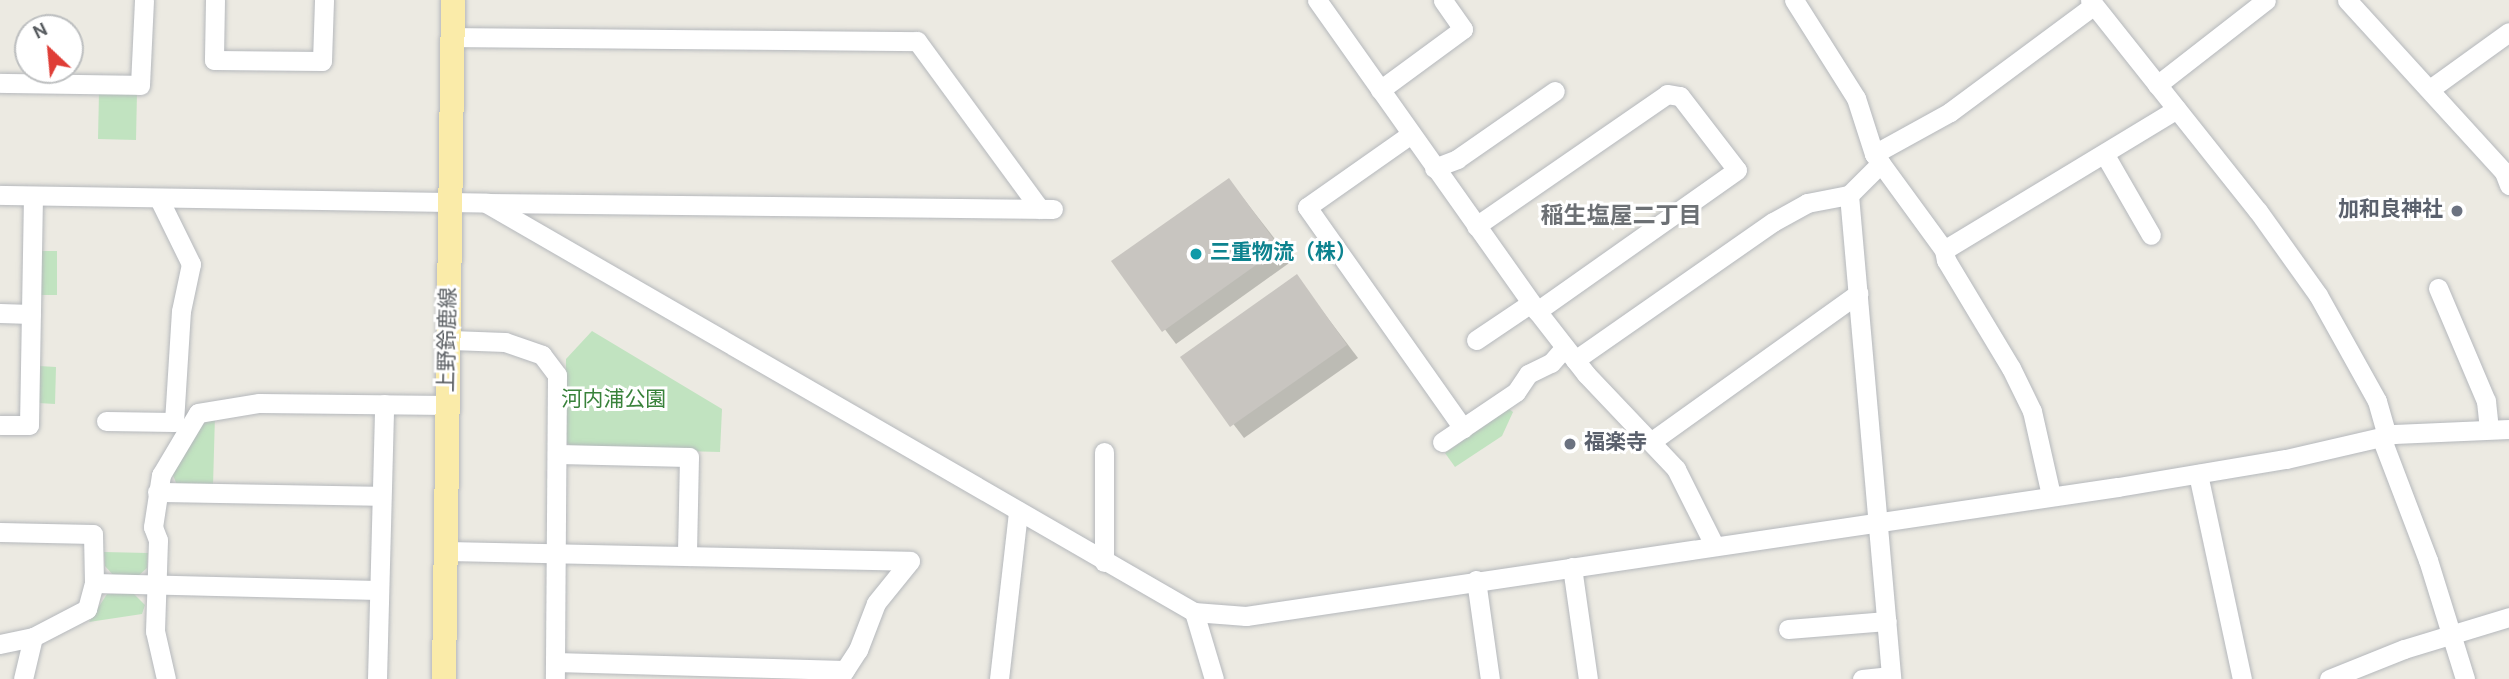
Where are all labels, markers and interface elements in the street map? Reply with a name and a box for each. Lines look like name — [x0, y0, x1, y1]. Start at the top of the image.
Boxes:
north arrow — [14, 14, 84, 84]
text: N — [29, 18, 52, 46]
place label: 加和良神社 — [2338, 198, 2443, 224]
marker: 加和良神社 — [2449, 203, 2465, 219]
district label: 稲生塩屋二丁目 — [1541, 204, 1701, 232]
place label: 三重物流（株） — [1210, 241, 1357, 267]
marker: 三重物流（株） — [1188, 246, 1204, 262]
street label: 上野鈴鹿線 — [435, 287, 463, 393]
park label: 河内浦公園 — [562, 388, 666, 414]
place label: 福楽寺 — [1584, 431, 1647, 457]
marker: 福楽寺 — [1562, 436, 1578, 452]

